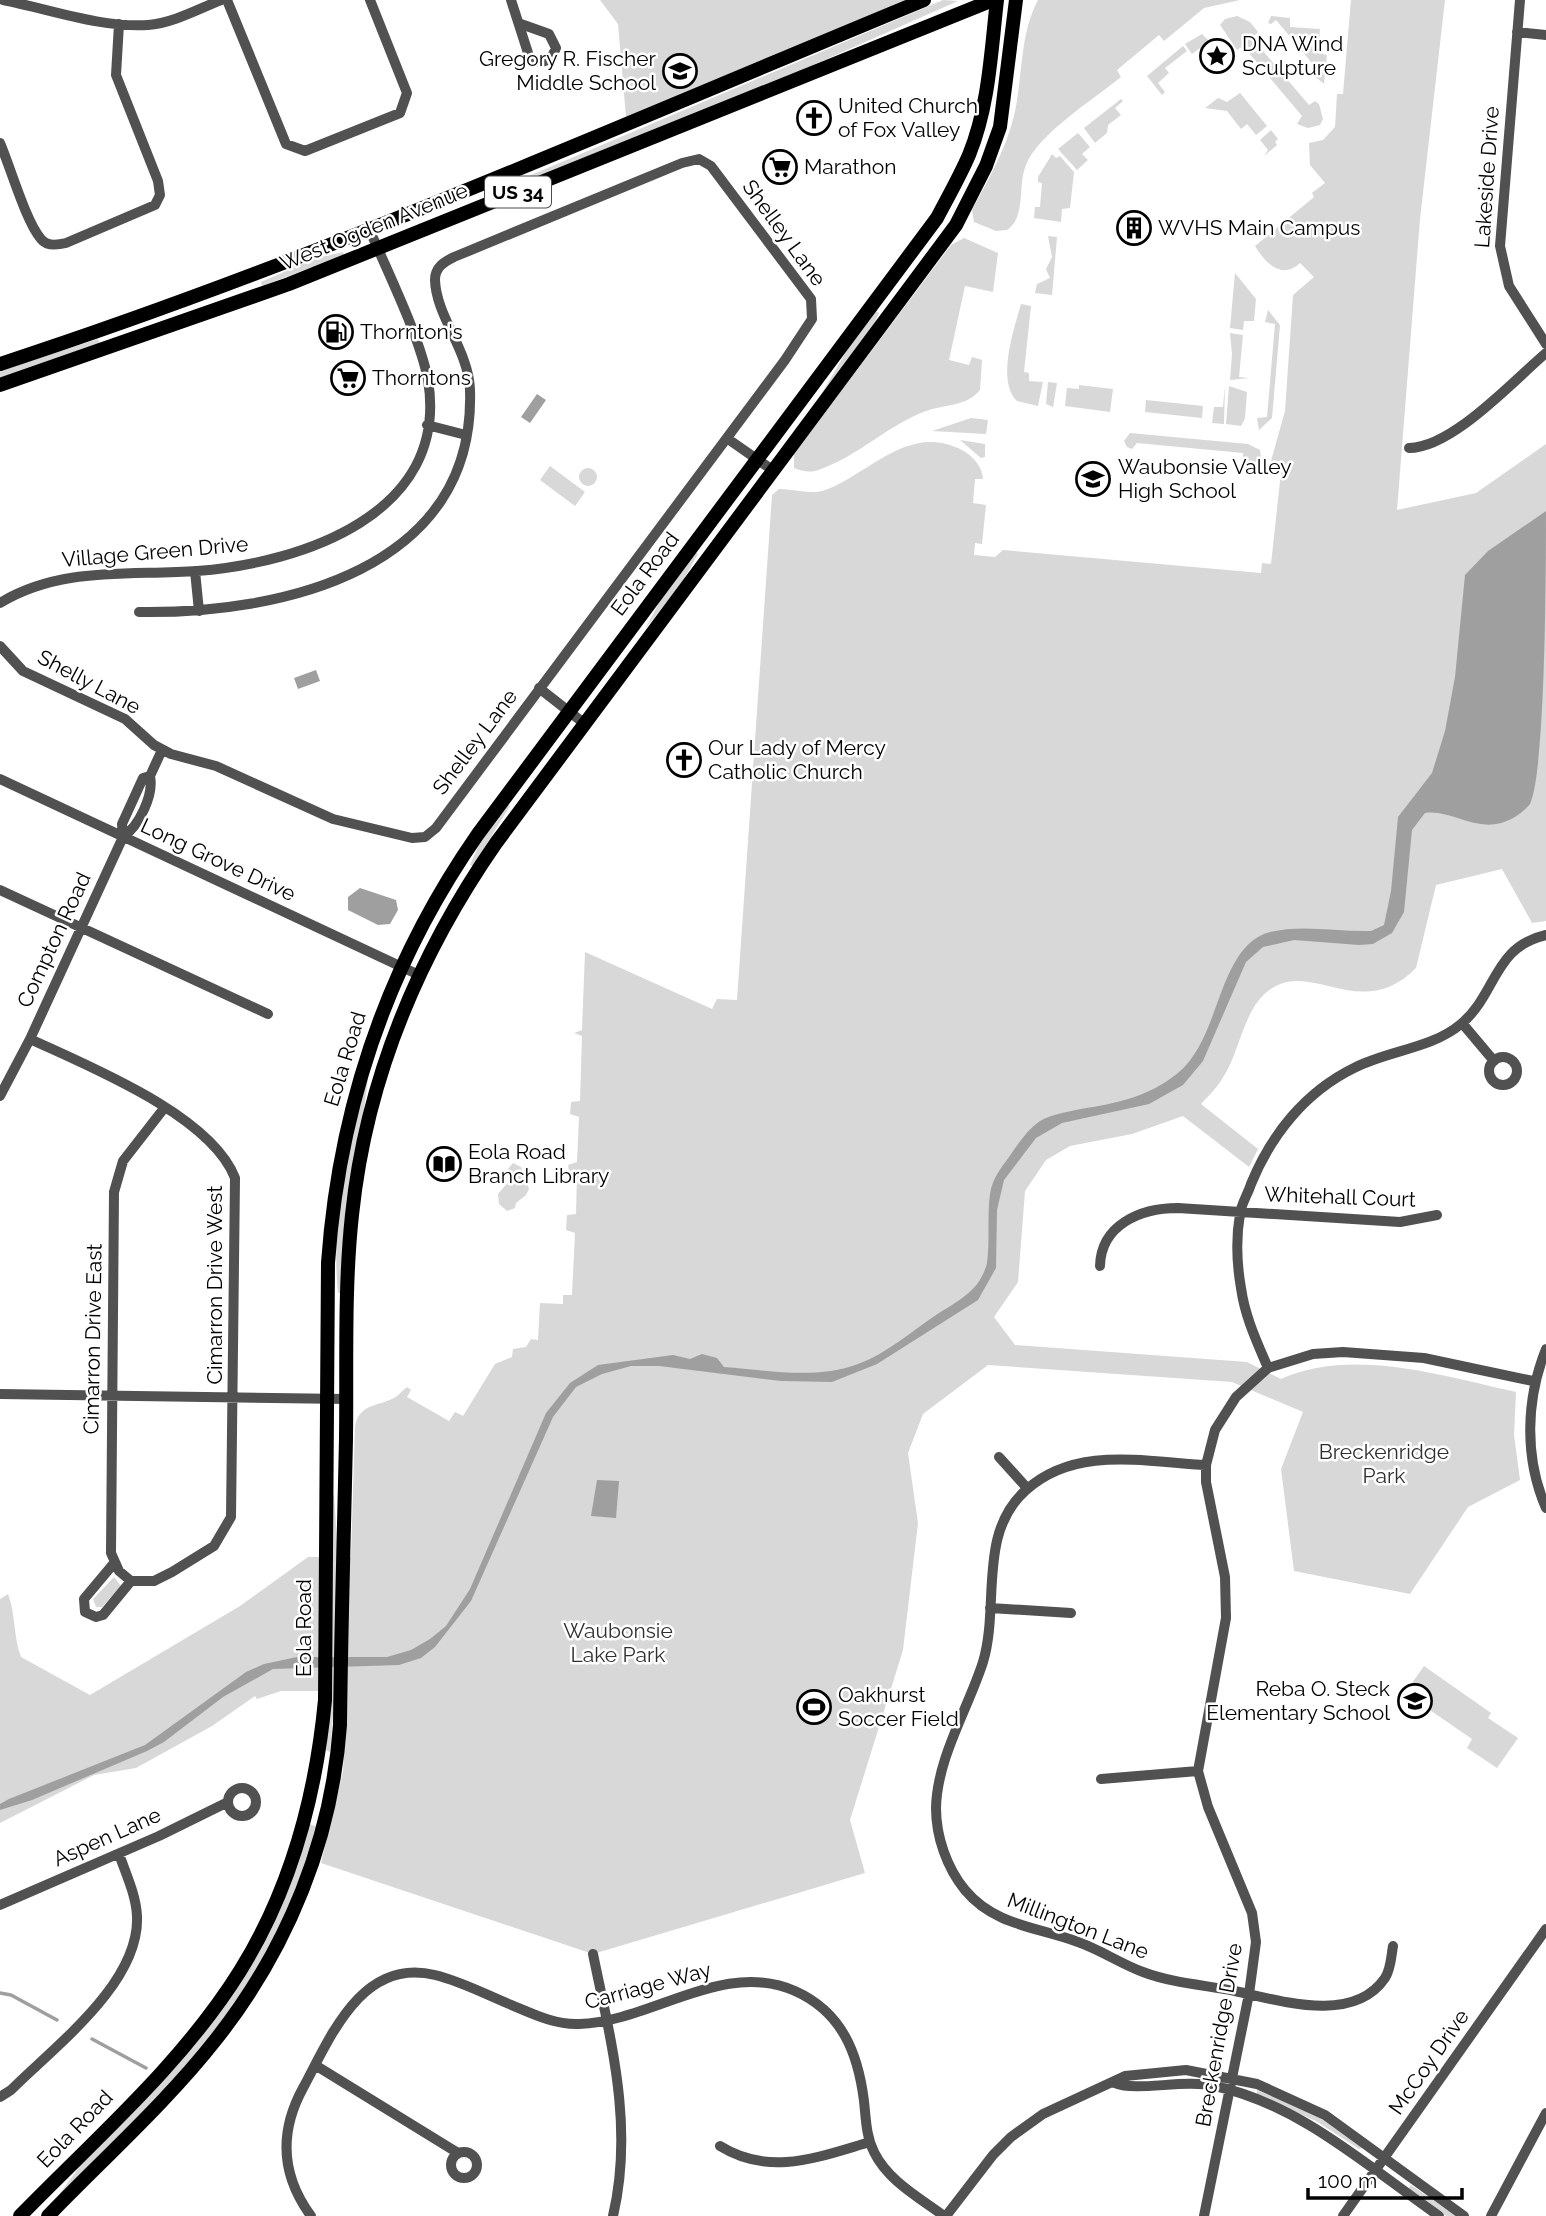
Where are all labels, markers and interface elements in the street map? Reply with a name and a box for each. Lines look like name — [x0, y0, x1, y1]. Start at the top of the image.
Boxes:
place label: DNA Wind Sculpture — [1242, 31, 1343, 80]
place icon: DNA Wind Sculpture — [1198, 37, 1236, 75]
place label: Gregory R. Fischer Middle School — [479, 46, 657, 95]
school or university icon: Gregory R. Fischer Middle School — [661, 52, 699, 90]
place label: United Church of Fox Valley — [838, 93, 978, 142]
church icon: United Church of Fox Valley — [795, 99, 833, 137]
street label: Lakeside Drive — [1469, 105, 1504, 249]
supermarket icon: Marathon — [761, 148, 799, 186]
place label: Marathon — [804, 154, 896, 179]
street label: Shelley Lane — [738, 175, 831, 291]
road number: US 34 — [485, 176, 551, 208]
street label: West Ogden Avenue — [276, 177, 471, 276]
building icon: WVHS Main Campus — [1115, 209, 1153, 247]
place label: WVHS Main Campus — [1158, 215, 1360, 240]
fuel station icon: Thornton's — [317, 313, 355, 351]
place label: Thornton's — [360, 319, 463, 344]
supermarket icon: Thorntons — [329, 359, 367, 397]
place label: Thorntons — [372, 365, 471, 390]
place label: Waubonsie Valley High School — [1118, 454, 1292, 503]
school or university icon: Waubonsie Valley High School — [1074, 460, 1112, 498]
street label: Eola Road — [605, 527, 684, 620]
street label: Village Green Drive — [61, 531, 249, 572]
street label: Shelly Lane — [34, 644, 145, 719]
street label: Shelley Lane — [427, 684, 522, 799]
place label: Our Lady of Mercy Catholic Church — [708, 735, 886, 784]
church icon: Our Lady of Mercy Catholic Church — [665, 741, 703, 779]
street label: Long Grove Drive — [137, 813, 300, 906]
street label: Compton Road — [11, 868, 96, 1011]
street label: Eola Road — [318, 1008, 371, 1109]
place label: Eola Road Branch Library — [468, 1139, 609, 1188]
library icon: Eola Road Branch Library — [425, 1145, 463, 1183]
street label: Whitehall Court — [1264, 1181, 1416, 1212]
street label: Cimarron Drive West — [202, 1185, 227, 1385]
street label: Cimarron Drive East — [78, 1243, 107, 1435]
park label: Breckenridge Park — [1319, 1439, 1449, 1488]
street label: Eola Road — [291, 1579, 316, 1677]
park label: Waubonsie Lake Park — [563, 1618, 673, 1667]
place label: Reba O. Steck Elementary School — [1206, 1676, 1390, 1725]
place label: Oakhurst Soccer Field — [838, 1682, 959, 1731]
school or university icon: Reba O. Steck Elementary School — [1396, 1682, 1434, 1720]
sports icon: Oakhurst Soccer Field — [795, 1688, 833, 1726]
street label: Aspen Lane — [49, 1802, 165, 1871]
street label: Millington Lane — [1004, 1887, 1152, 1964]
street label: Breckenridge Drive — [1190, 1941, 1247, 2129]
street label: Carriage Way — [582, 1957, 714, 2014]
street label: McCoy Drive — [1383, 2004, 1474, 2119]
street label: Eola Road — [32, 2085, 118, 2173]
scale bar — [1308, 2156, 1462, 2200]
text: 100 m — [1318, 2168, 1377, 2193]

